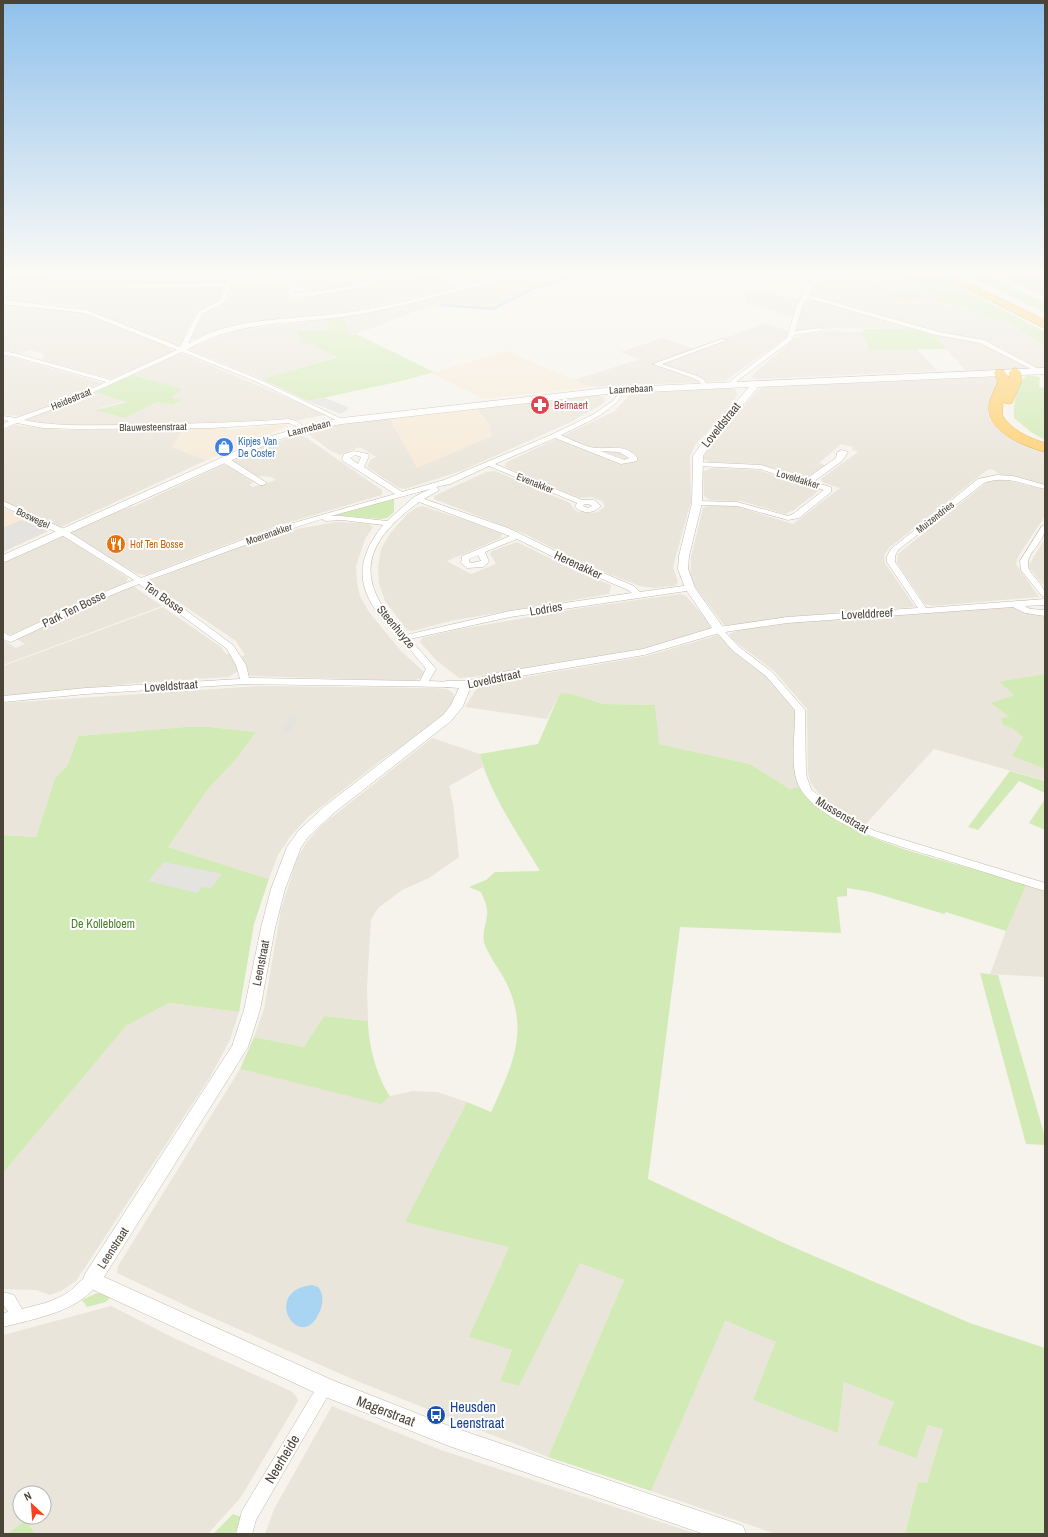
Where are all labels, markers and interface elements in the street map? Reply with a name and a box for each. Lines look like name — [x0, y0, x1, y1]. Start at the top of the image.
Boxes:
street label: Laarnebaan — [609, 381, 653, 397]
street label: Heidestraat — [49, 385, 94, 413]
pharmacy icon: Beirnaert — [529, 394, 551, 416]
place label: Beirnaert — [554, 399, 588, 412]
street label: Loveldstraat — [698, 399, 744, 451]
street label: Laarnebaan — [286, 416, 332, 440]
street label: Blauwesteenstraat — [119, 420, 188, 434]
place label: Kipjes Van De Coster — [238, 435, 277, 460]
shop icon: Kipjes Van De Coster — [213, 436, 235, 458]
street label: Loveldakker — [775, 466, 821, 492]
street label: Evenakker — [515, 470, 556, 496]
street label: Muizendries — [913, 498, 957, 536]
street label: Boswegel — [14, 505, 52, 531]
street label: Moerenakker — [244, 520, 294, 548]
restaurant icon: Hof Ten Bosse — [105, 533, 127, 555]
place label: Hof Ten Bosse — [130, 538, 184, 551]
street label: Herenakker — [552, 547, 605, 583]
street label: Ten Bosse — [141, 578, 187, 618]
street label: Park Ten Bosse — [40, 587, 108, 631]
street label: Lodries — [528, 598, 564, 620]
street label: Steenhuyze — [373, 602, 419, 652]
street label: Lovelddreef — [841, 605, 893, 623]
street label: Loveldstraat — [466, 666, 522, 692]
street label: Loveldstraat — [144, 676, 199, 696]
street label: Mussenstraat — [813, 793, 872, 837]
park label: De Kollebloem — [71, 916, 135, 932]
street label: Leenstraat — [249, 938, 273, 987]
street label: Leenstraat — [94, 1224, 133, 1272]
street label: Magerstraat — [354, 1392, 418, 1430]
place label: Heusden Leenstraat — [450, 1398, 504, 1432]
bus stop icon: Heusden Leenstraat — [425, 1404, 447, 1426]
street label: Neerheide — [260, 1431, 304, 1487]
north arrow — [12, 1485, 52, 1525]
text: N — [22, 1488, 34, 1504]

